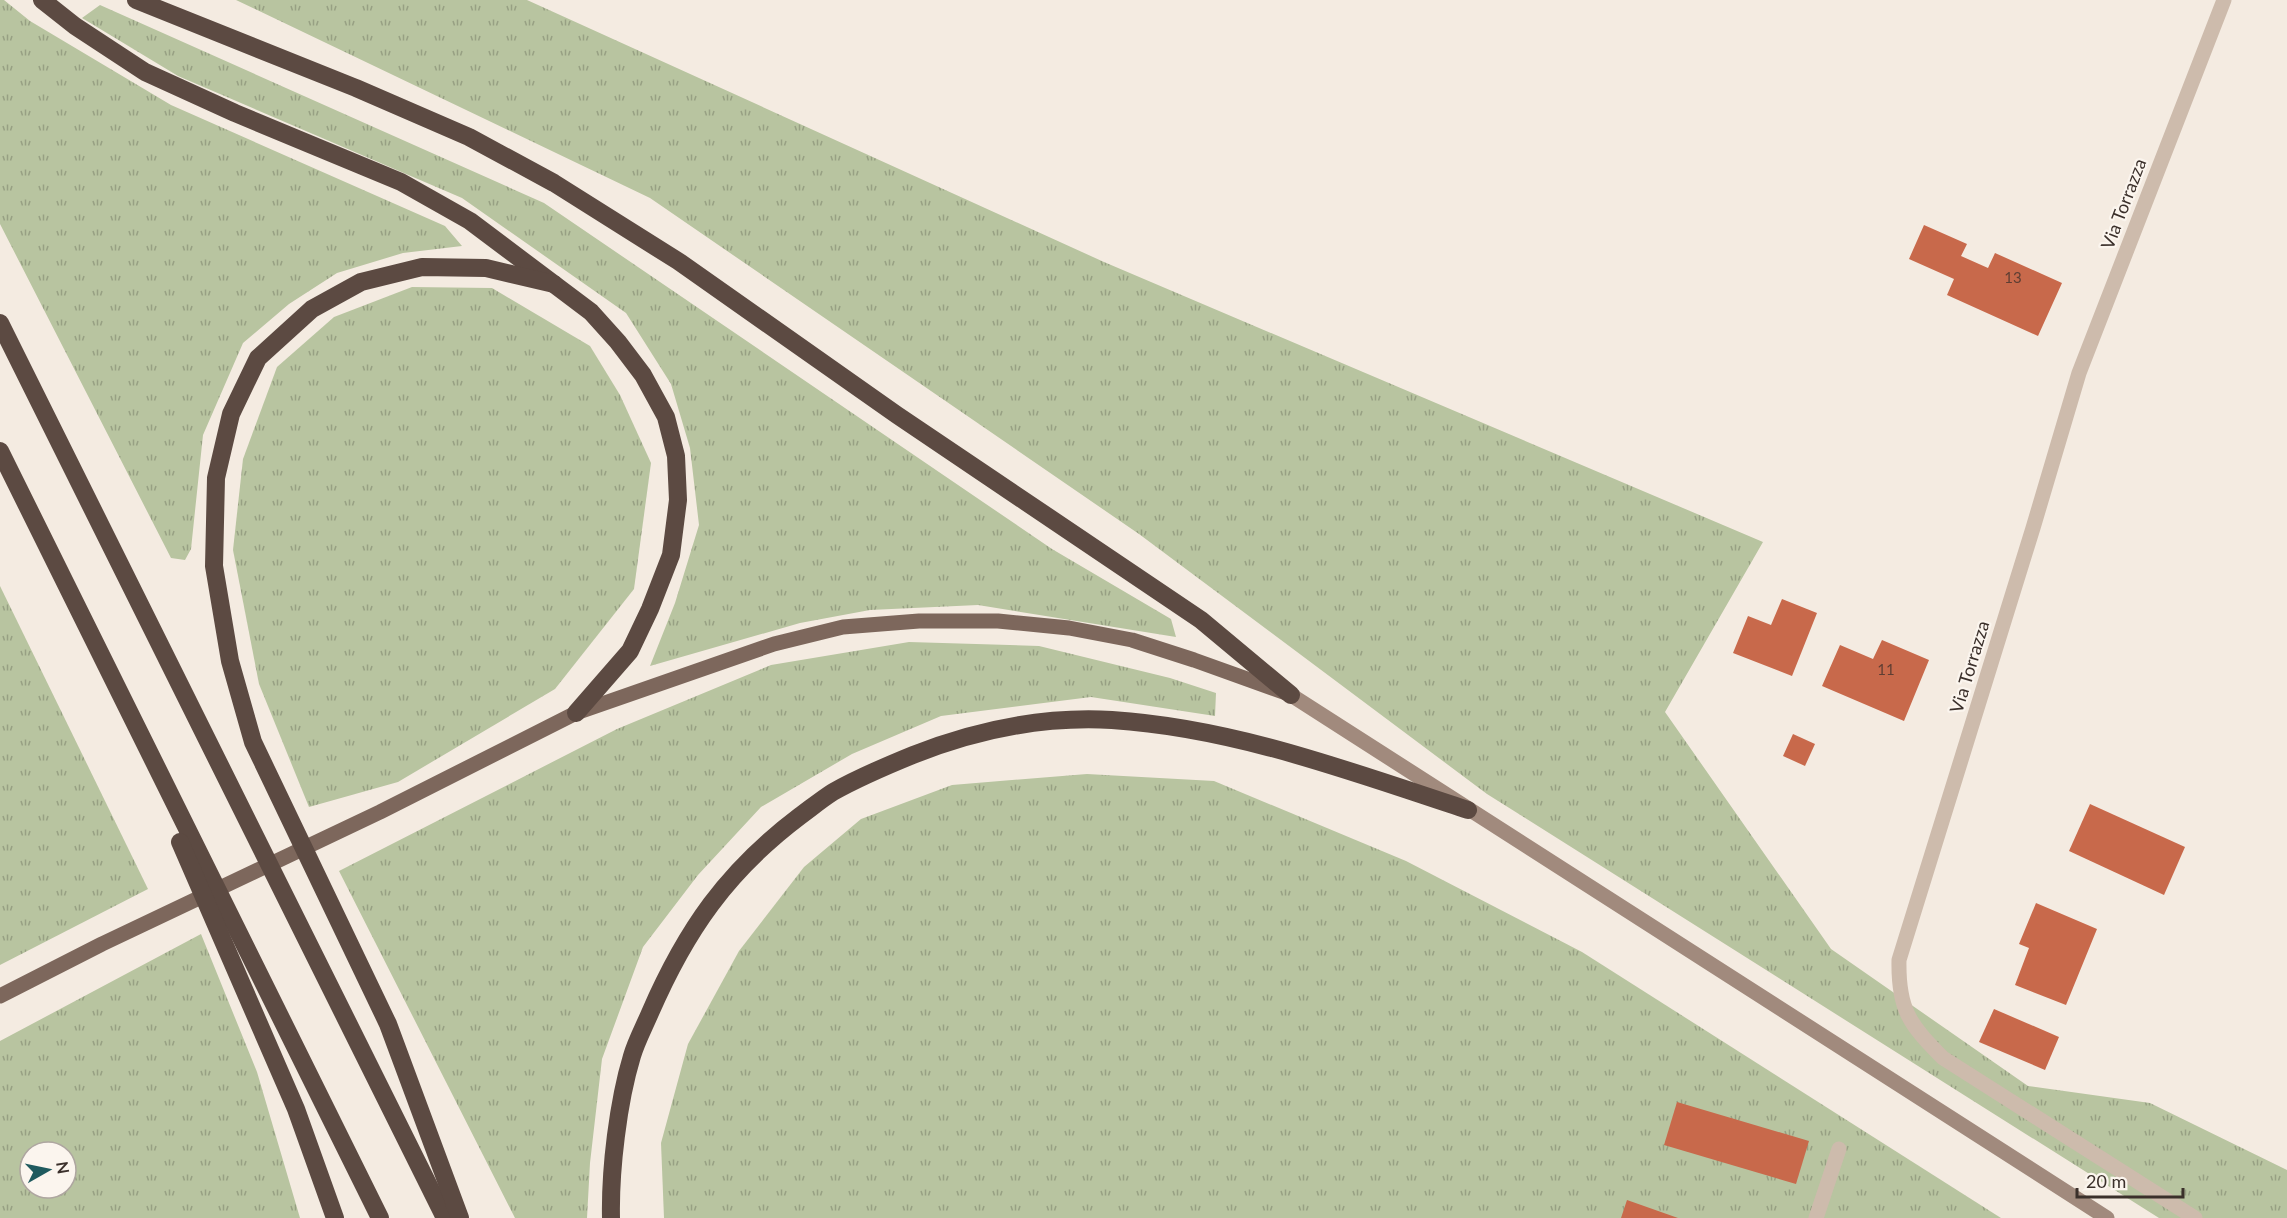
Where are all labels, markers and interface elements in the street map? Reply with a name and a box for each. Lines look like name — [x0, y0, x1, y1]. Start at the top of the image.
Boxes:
street label: Via Torrazza — [2096, 155, 2150, 252]
house number: 13 — [2004, 268, 2022, 286]
street label: Via Torrazza — [1945, 618, 1993, 715]
house number: 11 — [1877, 660, 1895, 678]
north arrow — [18, 1140, 78, 1200]
text: N — [53, 1160, 74, 1175]
scale bar — [2077, 1161, 2184, 1199]
text: 20 m — [2086, 1170, 2126, 1192]

